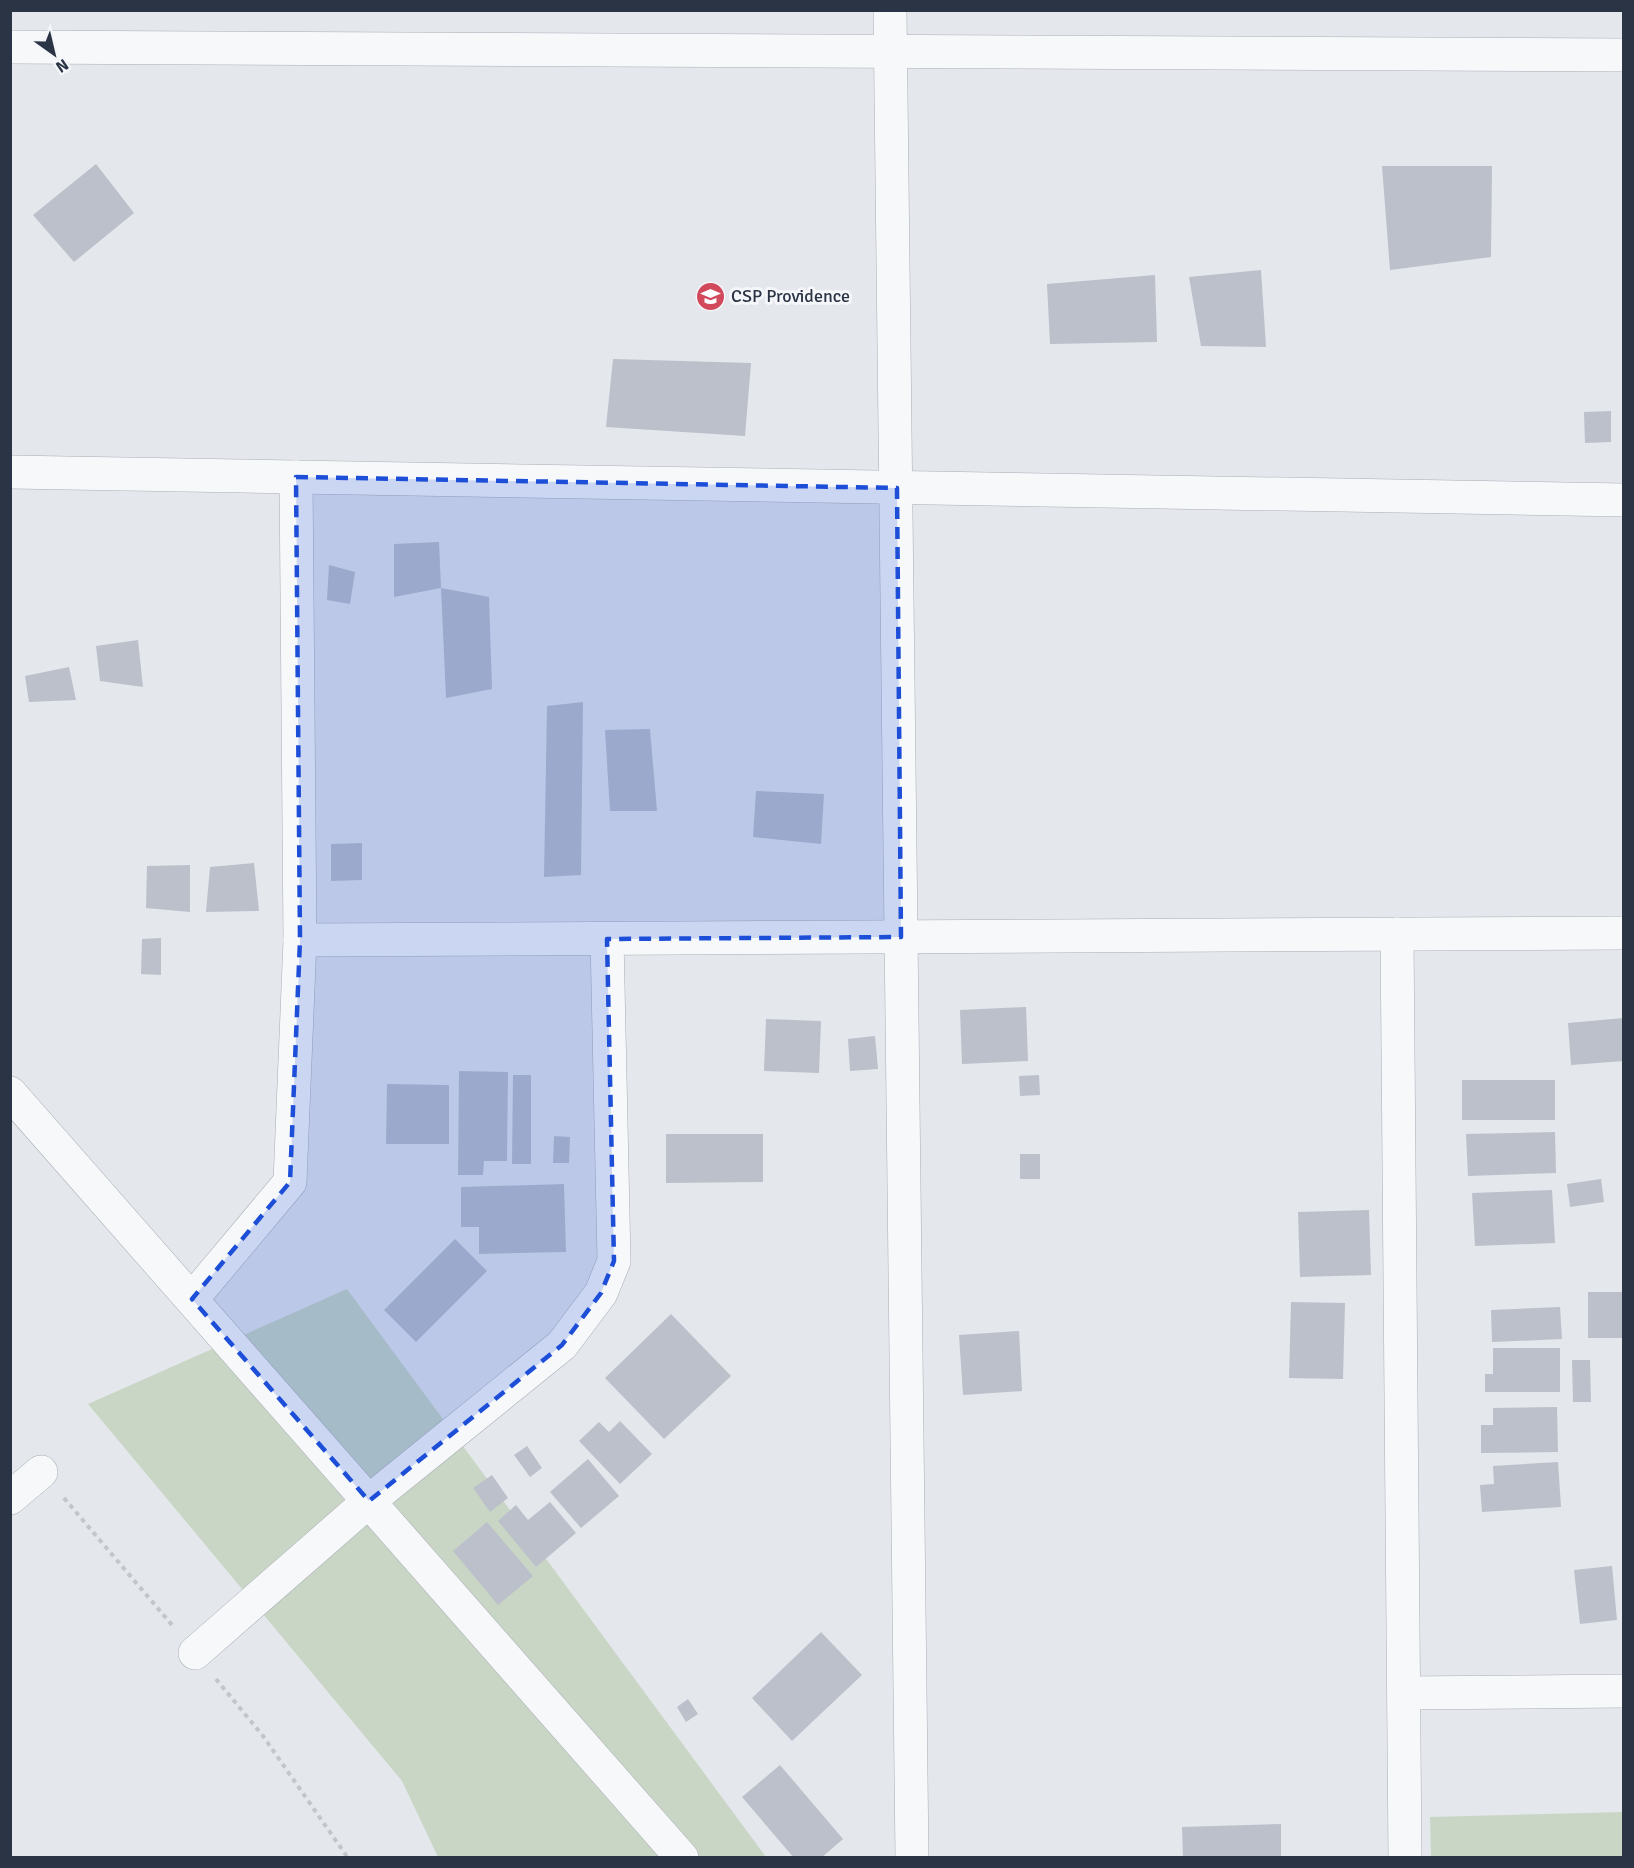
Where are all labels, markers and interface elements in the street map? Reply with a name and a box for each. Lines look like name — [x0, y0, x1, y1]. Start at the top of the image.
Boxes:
north arrow — [24, 24, 84, 84]
text: N — [52, 54, 72, 77]
school or university icon: CSP Providence — [694, 280, 726, 312]
place label: CSP Providence — [731, 285, 850, 307]

